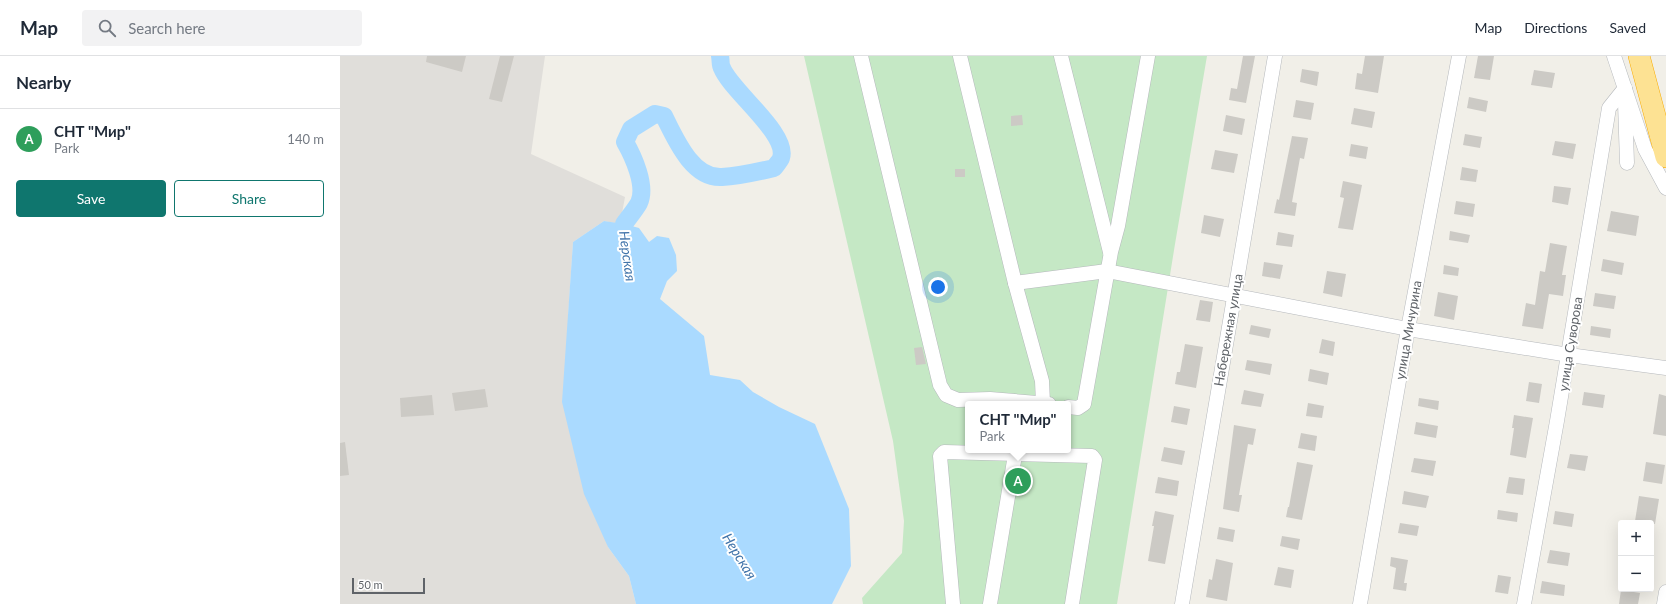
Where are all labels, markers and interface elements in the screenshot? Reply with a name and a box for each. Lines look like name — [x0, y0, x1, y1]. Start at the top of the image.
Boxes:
search box — [82, 10, 362, 46]
text: Map — [20, 16, 58, 39]
icon: search — [96, 17, 118, 39]
text: Search here — [128, 19, 206, 37]
text: Map — [1475, 19, 1502, 36]
text: Directions — [1524, 19, 1587, 36]
text: Saved — [1609, 19, 1646, 36]
text: Nearby — [16, 72, 71, 93]
text: СНТ "Мир" — [54, 122, 131, 140]
text: A — [24, 131, 34, 147]
text: 140 m — [287, 131, 324, 147]
text: Park — [54, 140, 79, 156]
button: Save — [16, 180, 166, 217]
button: Share — [174, 180, 324, 217]
water label: Нерская — [616, 230, 640, 282]
street label: Набережная улица — [1210, 272, 1246, 388]
your location — [928, 277, 948, 297]
street label: улица Мичурина — [1391, 279, 1425, 381]
street label: улица Суворова — [1555, 296, 1585, 392]
popup — [965, 401, 1071, 453]
text: СНТ "Мир" — [979, 410, 1057, 428]
text: Park — [979, 428, 1005, 444]
pin: A — [1005, 466, 1031, 496]
map controls — [1618, 520, 1654, 592]
button: + — [1618, 520, 1654, 556]
water label: Нерская — [719, 530, 761, 582]
button: − — [1618, 556, 1654, 592]
scale bar — [352, 576, 425, 595]
text: 50 m — [358, 578, 383, 591]

